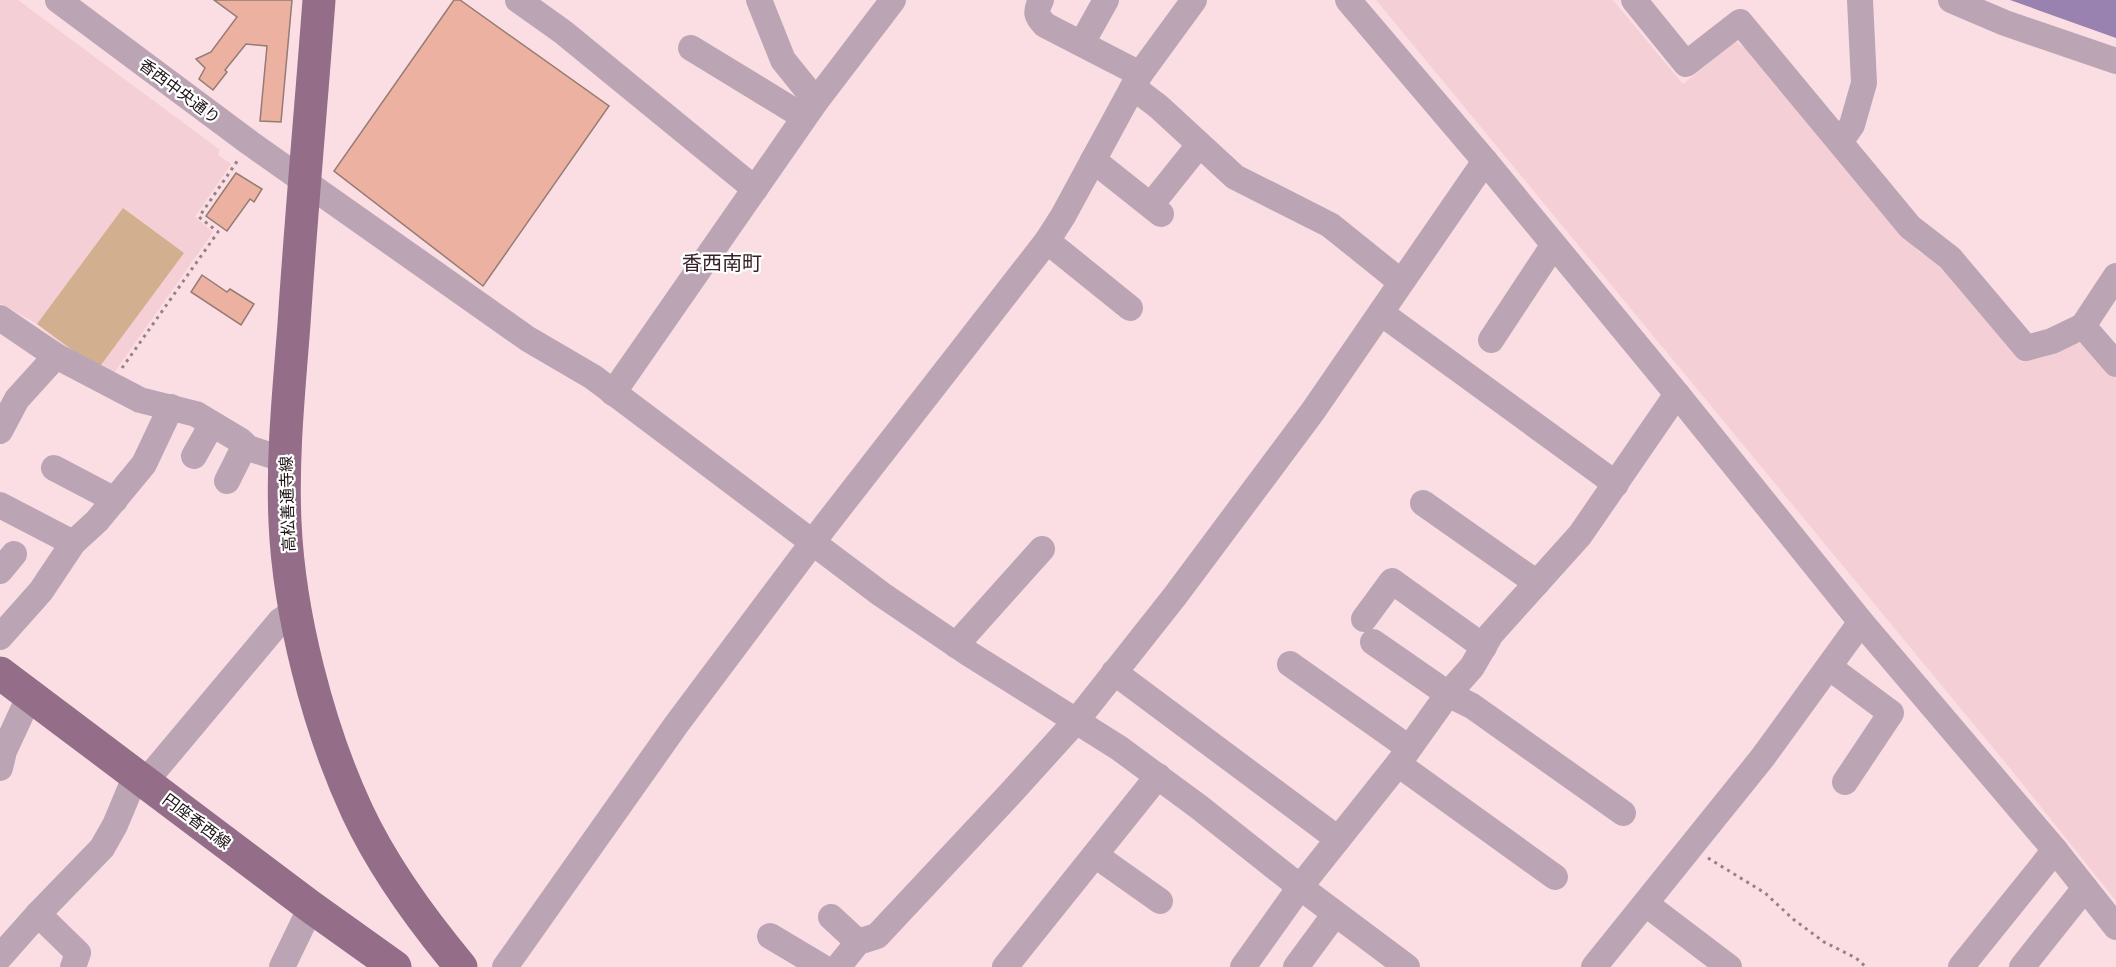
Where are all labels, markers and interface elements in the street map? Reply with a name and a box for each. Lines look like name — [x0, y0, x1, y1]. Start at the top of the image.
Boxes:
street label: 香西中央通り — [134, 53, 226, 129]
district label: 香西南町 — [682, 247, 762, 278]
street label: 高松善通寺線 — [273, 456, 301, 552]
street label: 円座香西線 — [158, 787, 236, 855]

